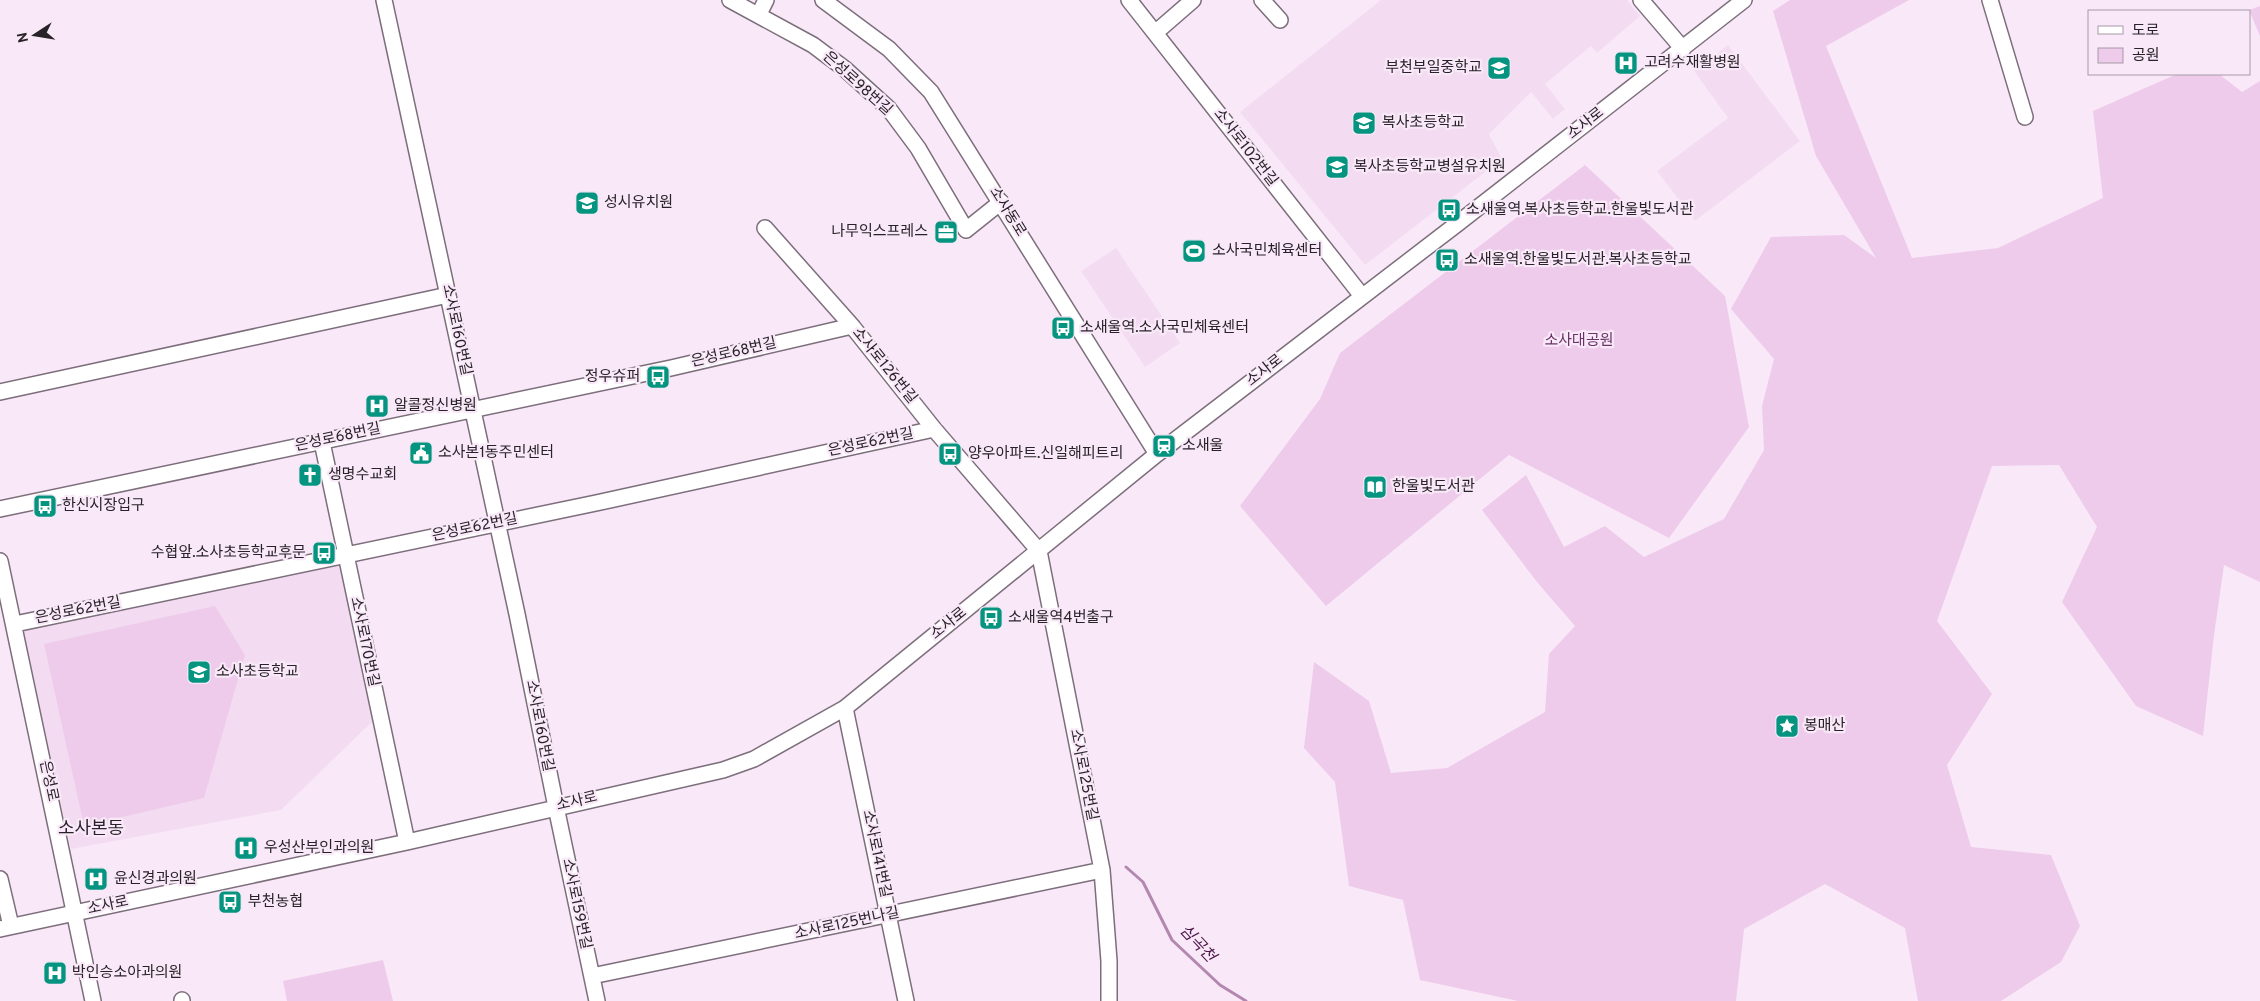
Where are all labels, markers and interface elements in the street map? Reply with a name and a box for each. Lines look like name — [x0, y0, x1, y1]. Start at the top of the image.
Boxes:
north arrow — [10, 10, 60, 60]
legend — [2088, 10, 2250, 75]
text: 도로 — [2132, 22, 2160, 41]
text: N — [14, 31, 33, 44]
text: 공원 — [2132, 47, 2160, 66]
street label: 은성로98번길 — [818, 48, 896, 120]
hospital icon: 고려수재활병원 — [1613, 50, 1639, 76]
place label: 고려수재활병원 — [1644, 54, 1741, 73]
school or university icon: 부천부일중학교 — [1486, 55, 1512, 81]
place label: 부천부일중학교 — [1385, 58, 1482, 78]
street label: 소사로 — [1564, 104, 1608, 144]
street label: 소사로102번길 — [1209, 105, 1281, 191]
school or university icon: 복사초등학교 — [1351, 110, 1377, 136]
place label: 복사초등학교 — [1382, 113, 1465, 133]
school or university icon: 복사초등학교병설유치원 — [1324, 154, 1350, 180]
place label: 복사초등학교병설유치원 — [1354, 157, 1506, 177]
street label: 소사동로 — [984, 184, 1030, 240]
school or university icon: 성시유치원 — [574, 190, 600, 216]
place label: 성시유치원 — [604, 194, 673, 213]
bus stop icon: 소새울역.복사초등학교.한울빛도서관 — [1436, 197, 1462, 223]
place label: 소새울역.복사초등학교.한울빛도서관 — [1466, 200, 1694, 220]
office icon: 나무익스프레스 — [933, 219, 959, 245]
place label: 나무익스프레스 — [831, 223, 928, 242]
sports icon: 소사국민체육센터 — [1181, 238, 1207, 264]
place label: 소사국민체육센터 — [1212, 242, 1322, 261]
bus stop icon: 소새울역.한울빛도서관.복사초등학교 — [1434, 247, 1460, 273]
place label: 소새울역.한울빛도서관.복사초등학교 — [1464, 250, 1692, 270]
street label: 소사로160번길 — [437, 282, 475, 378]
bus stop icon: 소새울역.소사국민체육센터 — [1050, 315, 1076, 341]
place label: 소새울역.소사국민체육센터 — [1080, 319, 1249, 338]
street label: 소사로126번길 — [847, 324, 921, 408]
park label: 소사대공원 — [1544, 332, 1614, 351]
street label: 은성로68번길 — [689, 334, 779, 372]
street label: 소사로 — [1243, 351, 1287, 391]
bus stop icon: 정우슈퍼 — [645, 364, 671, 390]
place label: 정우슈퍼 — [585, 368, 640, 387]
hospital icon: 알콜정신병원 — [364, 393, 390, 419]
place label: 알콜정신병원 — [394, 397, 477, 416]
street label: 은성로68번길 — [293, 420, 383, 456]
street label: 은성로62번길 — [826, 425, 916, 461]
station icon: 소새울 — [1151, 433, 1177, 459]
place label: 소새울 — [1182, 437, 1223, 456]
public building icon: 소사본1동주민센터 — [408, 440, 434, 466]
bus stop icon: 양우아파트.신일해피트리 — [937, 441, 963, 467]
place label: 소사본1동주민센터 — [438, 444, 554, 463]
place label: 양우아파트.신일해피트리 — [968, 445, 1123, 464]
church icon: 생명수교회 — [297, 462, 323, 488]
place label: 생명수교회 — [328, 466, 397, 485]
library icon: 한울빛도서관 — [1362, 474, 1388, 500]
place label: 한울빛도서관 — [1392, 478, 1475, 497]
bus stop icon: 한신시장입구 — [32, 493, 58, 519]
place label: 한신시장입구 — [62, 497, 145, 516]
street label: 은성로62번길 — [430, 510, 520, 546]
bus stop icon: 수협앞.소사초등학교후문 — [311, 540, 337, 566]
place label: 수협앞.소사초등학교후문 — [151, 543, 306, 563]
street label: 은성로62번길 — [33, 593, 123, 629]
street label: 소사로170번길 — [345, 595, 383, 689]
street label: 소사로 — [927, 604, 971, 644]
bus stop icon: 소새울역4번출구 — [978, 605, 1004, 631]
place label: 소새울역4번출구 — [1008, 609, 1114, 628]
school or university icon: 소사초등학교 — [186, 659, 212, 685]
place label: 소사초등학교 — [216, 662, 299, 682]
street label: 소사로160번길 — [521, 678, 557, 774]
place icon: 봉매산 — [1774, 713, 1800, 739]
place label: 봉매산 — [1804, 717, 1846, 736]
street label: 소사로125번길 — [1065, 727, 1101, 823]
street label: 은성로 — [34, 759, 62, 803]
street label: 소사로 — [555, 788, 599, 816]
street label: 소사로141번길 — [857, 808, 895, 900]
district label: 소사본동 — [58, 818, 124, 841]
hospital icon: 우성산부인과의원 — [233, 835, 259, 861]
place label: 우성산부인과의원 — [264, 839, 374, 858]
street label: 소사로159번길 — [557, 857, 595, 951]
hospital icon: 윤신경과의원 — [83, 866, 109, 892]
place label: 윤신경과의원 — [114, 870, 197, 889]
bus stop icon: 부천농협 — [217, 889, 243, 915]
street label: 소사로 — [86, 892, 130, 920]
place label: 부천농협 — [248, 892, 303, 912]
street label: 소사로125번나길 — [793, 904, 901, 944]
water label: 심곡천 — [1175, 921, 1221, 969]
hospital icon: 박인승소아과의원 — [42, 960, 68, 986]
place label: 박인승소아과의원 — [72, 964, 182, 983]

